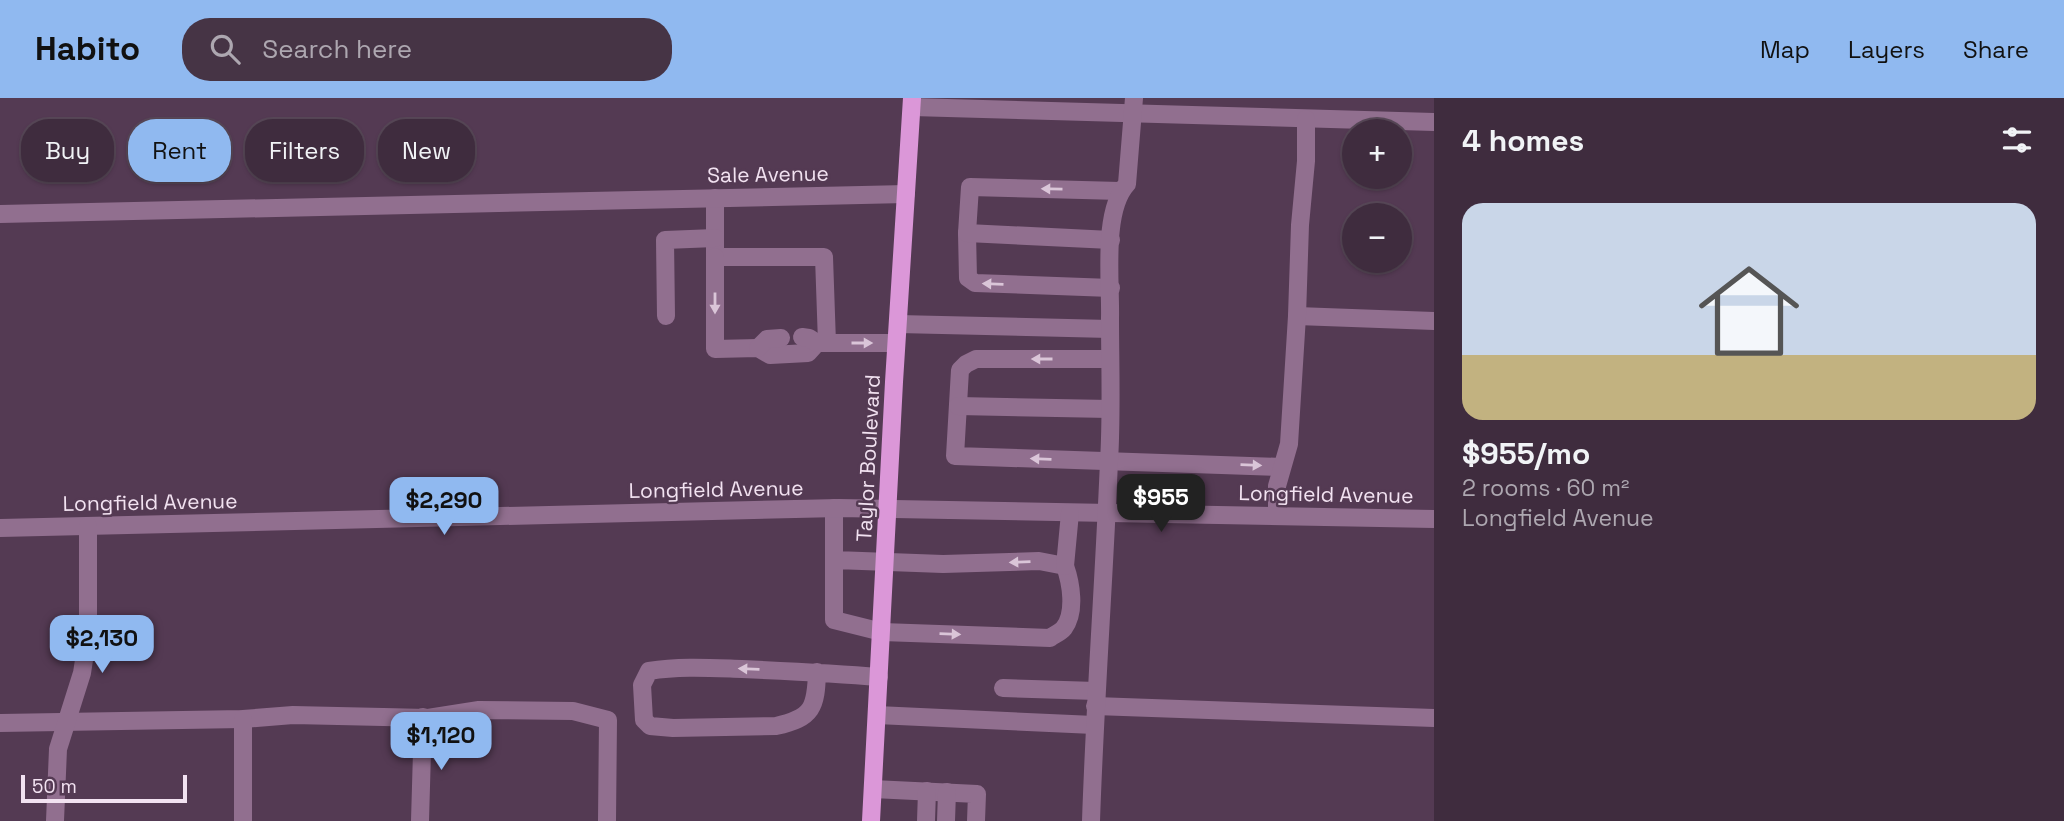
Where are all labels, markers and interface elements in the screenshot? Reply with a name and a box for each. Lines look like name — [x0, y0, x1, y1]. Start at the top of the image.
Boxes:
search box — [182, 18, 672, 81]
text: Habito — [35, 28, 140, 70]
icon: search — [206, 30, 244, 68]
text: Search here — [262, 32, 412, 66]
text: Map — [1760, 34, 1810, 65]
text: Layers — [1848, 34, 1925, 65]
text: Share — [1963, 34, 2029, 65]
chip: Buy — [21, 119, 114, 182]
chip: Rent — [128, 119, 231, 182]
chip: Filters — [245, 119, 364, 182]
chip: New — [378, 119, 475, 182]
map controls — [1342, 119, 1412, 273]
button: + — [1342, 119, 1412, 189]
text: 4 homes — [1462, 121, 1584, 160]
icon: filters — [1998, 121, 2036, 159]
street label: Sale Avenue — [707, 159, 829, 189]
one-way arrow — [1041, 184, 1063, 195]
button: − — [1342, 203, 1412, 273]
icon: home — [1686, 248, 1812, 374]
one-way arrow — [982, 278, 1004, 289]
one-way arrow — [709, 292, 721, 314]
one-way arrow — [851, 337, 873, 349]
one-way arrow — [1031, 353, 1053, 365]
street label: Taylor Boulevard — [850, 374, 886, 542]
text: $955/mo — [1462, 434, 1590, 473]
one-way arrow — [1030, 453, 1052, 464]
one-way arrow — [1240, 460, 1262, 471]
text: 2 rooms · 60 m² — [1462, 473, 1629, 503]
street label: Longfield Avenue — [628, 474, 804, 504]
pin: $955 — [1120, 474, 1202, 534]
pin: $2,290 — [387, 478, 501, 537]
street label: Longfield Avenue — [1238, 479, 1414, 509]
text: $955 — [1133, 482, 1189, 512]
text: $2,290 — [405, 485, 483, 515]
street label: Longfield Avenue — [62, 487, 238, 517]
text: Longfield Avenue — [1462, 503, 1654, 533]
one-way arrow — [1009, 556, 1031, 567]
pin: $2,130 — [45, 616, 159, 675]
text: $2,130 — [66, 623, 138, 653]
one-way arrow — [939, 629, 961, 640]
one-way arrow — [738, 664, 760, 675]
pin: $1,120 — [384, 712, 498, 772]
text: $1,120 — [407, 720, 475, 750]
scale bar — [21, 772, 187, 804]
text: 50 m — [32, 774, 77, 799]

